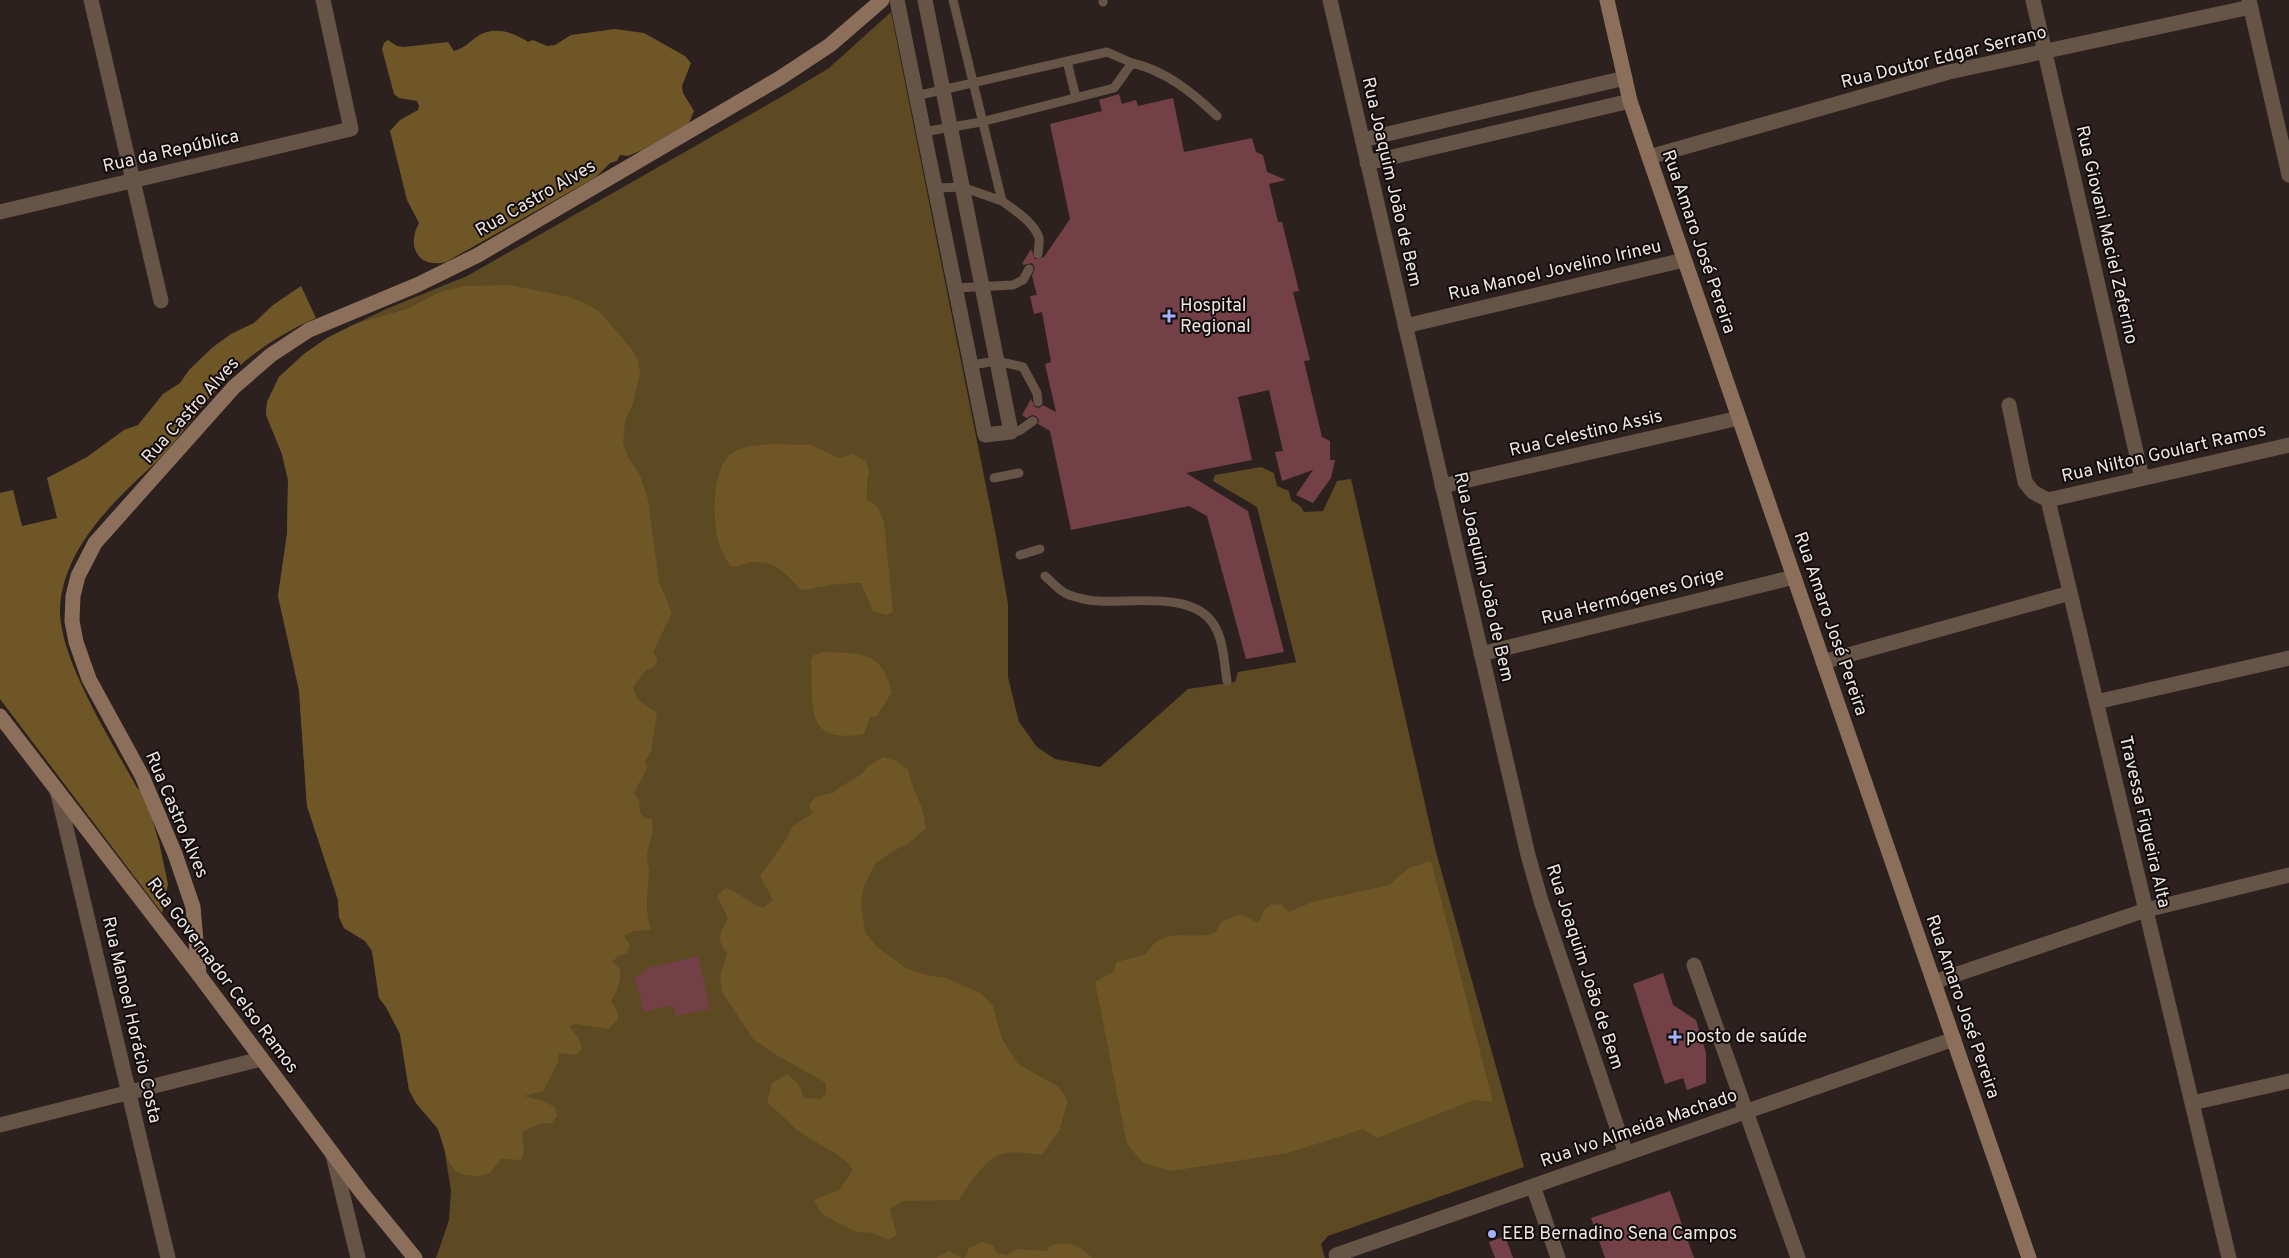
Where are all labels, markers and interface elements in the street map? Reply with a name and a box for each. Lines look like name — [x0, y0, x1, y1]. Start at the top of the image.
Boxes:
street label: Rua Doutor Edgar Serrano — [1839, 21, 2049, 95]
street label: Rua Joaquim João de Bem — [1356, 75, 1426, 289]
street label: Rua Giovani Maciel Zeferino — [2070, 123, 2142, 347]
street label: Rua da República — [101, 125, 241, 179]
street label: Rua Amaro José Pereira — [1656, 147, 1740, 337]
street label: Rua Castro Alves — [472, 155, 600, 243]
street label: Rua Manoel Jovelino Irineu — [1446, 235, 1664, 307]
place label: Hospital Regional — [1180, 295, 1251, 339]
marker: Hospital Regional — [1162, 309, 1176, 323]
street label: Rua Castro Alves — [137, 353, 245, 469]
street label: Rua Celestino Assis — [1507, 405, 1665, 463]
street label: Rua Nilton Goulart Ramos — [2059, 419, 2269, 489]
street label: Rua Joaquim João de Bem — [1448, 470, 1518, 684]
street label: Rua Amaro José Pereira — [1788, 529, 1872, 719]
street label: Rua Hermógenes Orige — [1539, 563, 1727, 631]
street label: Travessa Figueira Alta — [2113, 734, 2175, 910]
street label: Rua Castro Alves — [139, 748, 213, 882]
street label: Rua Joaquim João de Bem — [1540, 861, 1628, 1073]
street label: Rua Governador Celso Ramos — [141, 874, 303, 1078]
street label: Rua Amaro José Pereira — [1920, 912, 2004, 1102]
street label: Rua Manoel Horácio Costa — [96, 914, 166, 1126]
place label: posto de saúde — [1686, 1026, 1807, 1049]
marker: posto de saúde — [1668, 1030, 1682, 1044]
street label: Rua Ivo Almeida Machado — [1538, 1084, 1740, 1174]
place label: EEB Bernadino Sena Campos — [1502, 1223, 1737, 1246]
marker: EEB Bernadino Sena Campos — [1486, 1228, 1498, 1240]

